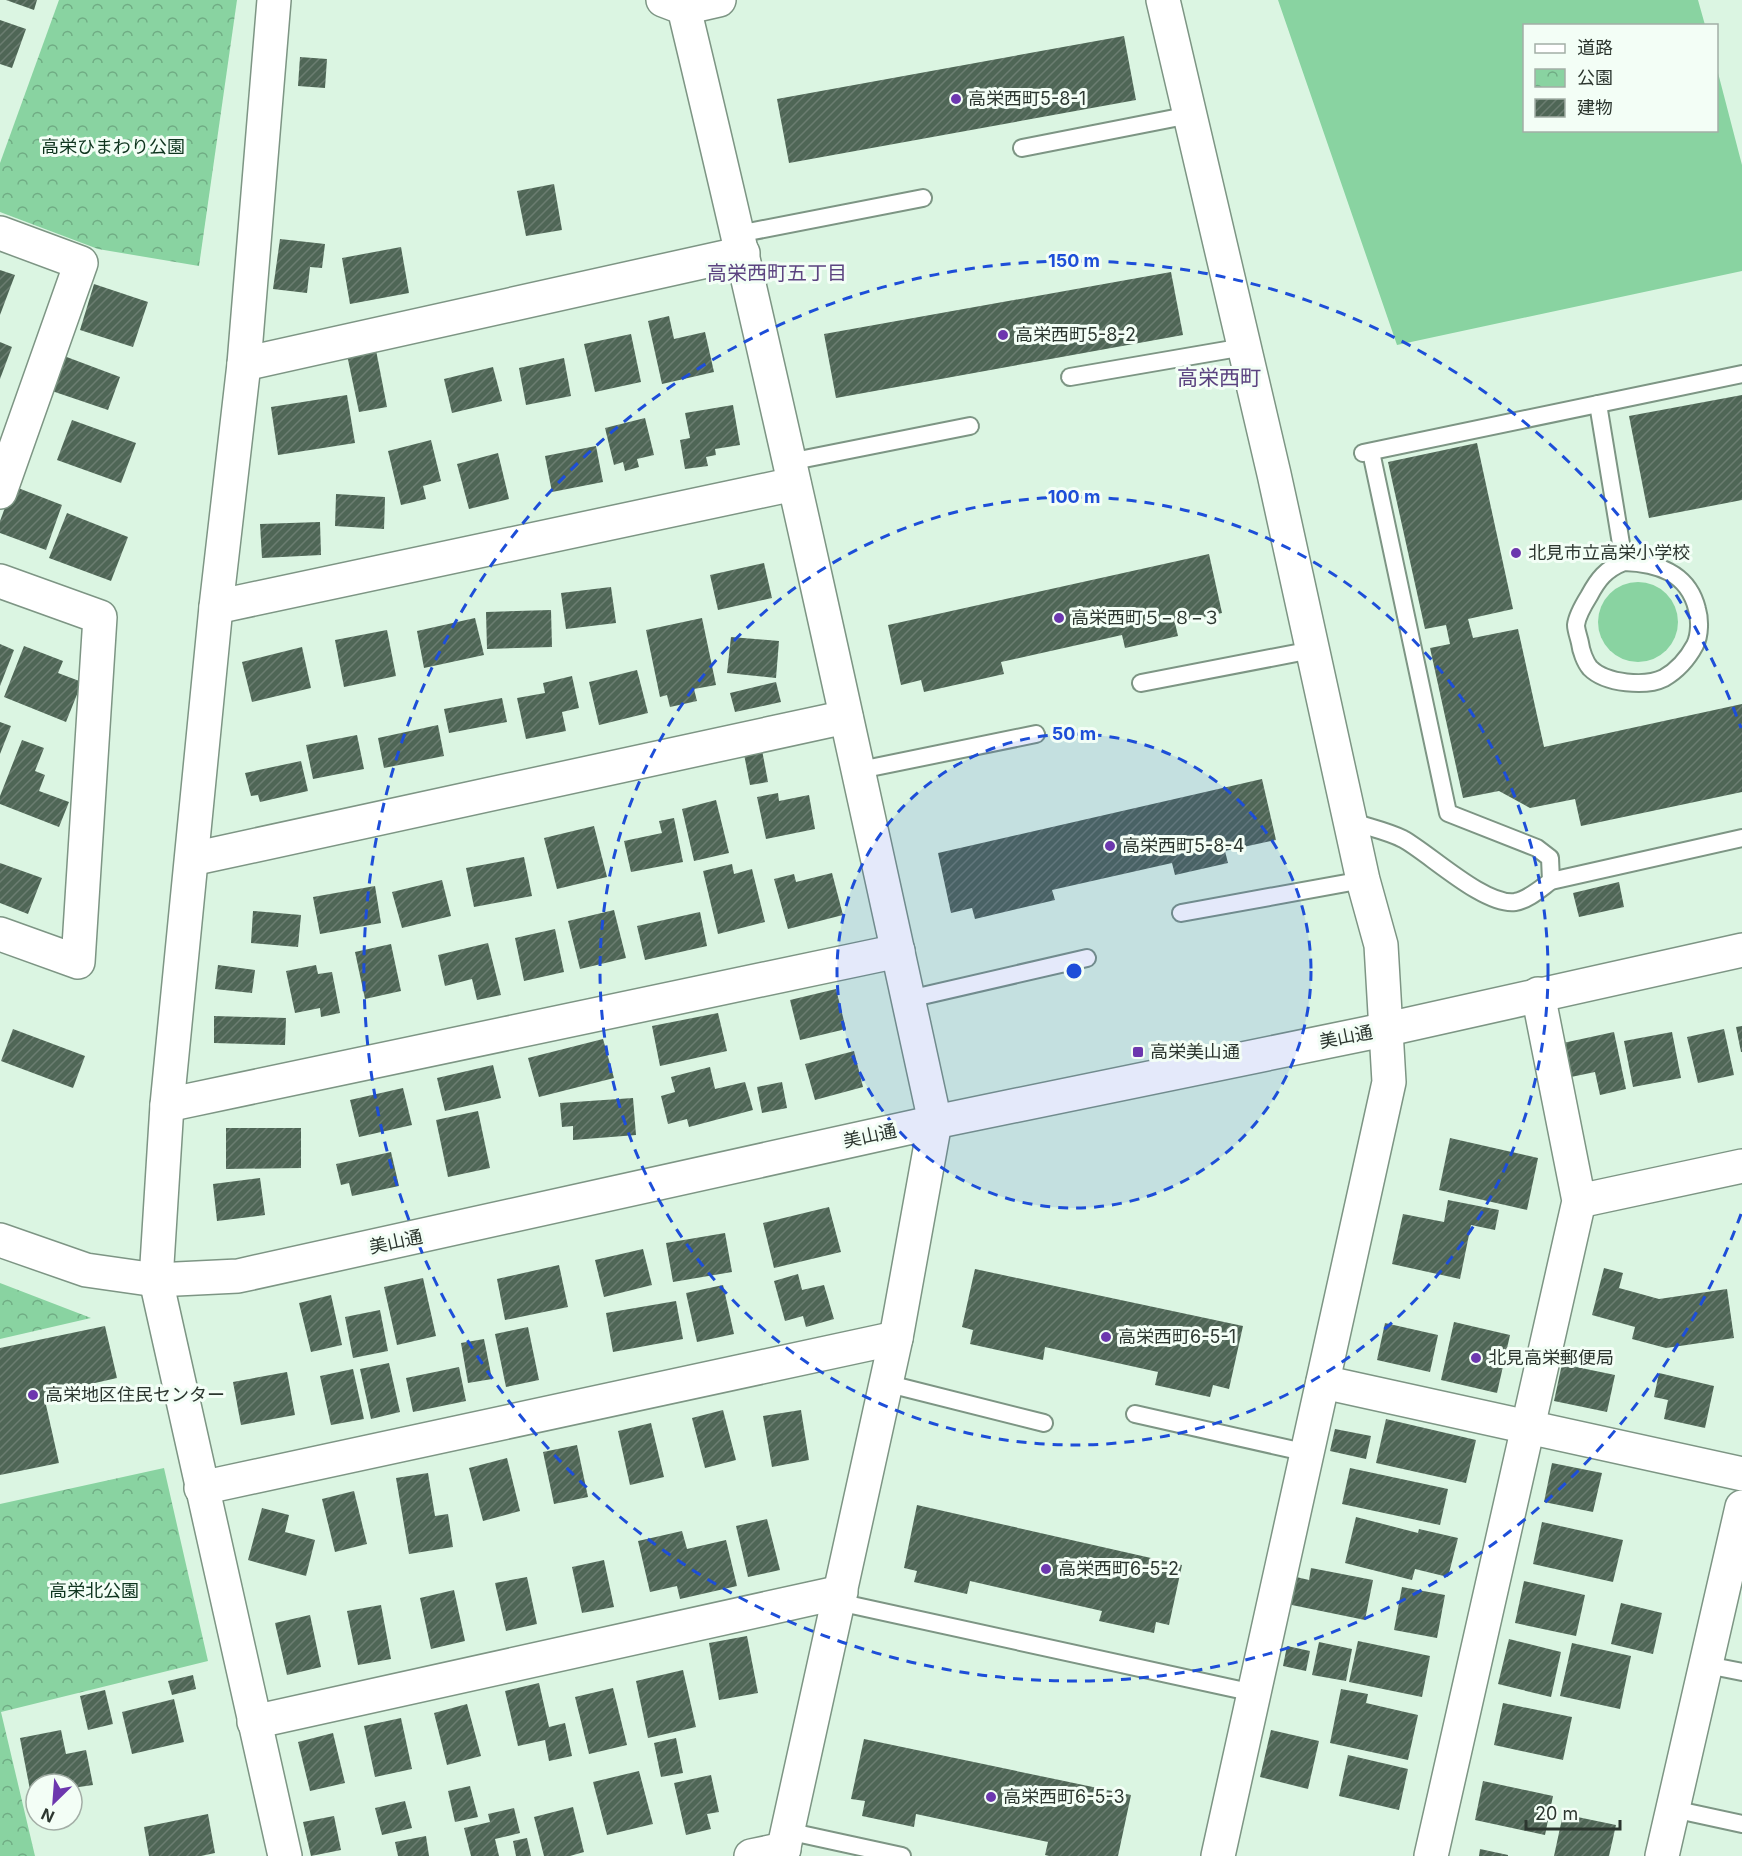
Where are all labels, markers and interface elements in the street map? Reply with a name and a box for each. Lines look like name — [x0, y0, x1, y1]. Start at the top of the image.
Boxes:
legend — [1523, 24, 1718, 132]
text: 道路 — [1577, 37, 1613, 58]
text: 公園 — [1577, 67, 1613, 88]
place label: 高栄西町5-8-1 — [968, 88, 1086, 109]
marker: 高栄西町5-8-1 — [949, 92, 963, 106]
text: 建物 — [1577, 97, 1613, 118]
park label: 高栄ひまわり公園 — [41, 136, 185, 157]
text: 150 m — [1048, 250, 1100, 271]
district label: 高栄西町五丁目 — [707, 261, 847, 285]
place label: 高栄西町5-8-2 — [1015, 324, 1136, 345]
marker: 高栄西町5-8-2 — [996, 328, 1010, 342]
district label: 高栄西町 — [1177, 365, 1261, 390]
text: 100 m — [1048, 486, 1100, 507]
place label: 北見市立高栄小学校 — [1528, 542, 1690, 563]
marker: 北見市立高栄小学校 — [1509, 546, 1523, 560]
place label: 高栄西町５−８−３ — [1071, 607, 1221, 628]
marker: 高栄西町５−８−３ — [1052, 611, 1066, 625]
text: 50 m — [1052, 723, 1096, 744]
place label: 高栄西町5-8-4 — [1122, 835, 1244, 856]
marker: 高栄西町5-8-4 — [1103, 839, 1117, 853]
centre of rings — [1064, 961, 1084, 981]
street label: 美山通 — [1317, 1021, 1374, 1052]
place label: 高栄美山通 — [1150, 1041, 1240, 1062]
marker: 高栄美山通 — [1131, 1045, 1145, 1059]
street label: 美山通 — [841, 1120, 898, 1151]
street label: 美山通 — [367, 1226, 424, 1257]
place label: 高栄西町6-5-1 — [1118, 1326, 1236, 1347]
marker: 高栄西町6-5-1 — [1099, 1330, 1113, 1344]
place label: 北見高栄郵便局 — [1488, 1347, 1614, 1368]
marker: 北見高栄郵便局 — [1469, 1351, 1483, 1365]
place label: 高栄地区住民センター — [45, 1384, 225, 1405]
marker: 高栄地区住民センター — [26, 1388, 40, 1402]
place label: 高栄西町6-5-2 — [1058, 1558, 1179, 1579]
marker: 高栄西町6-5-2 — [1039, 1562, 1053, 1576]
park label: 高栄北公園 — [49, 1580, 139, 1601]
north arrow — [24, 1772, 84, 1832]
place label: 高栄西町6-5-3 — [1003, 1786, 1125, 1807]
marker: 高栄西町6-5-3 — [984, 1790, 998, 1804]
scale bar — [1526, 1793, 1620, 1831]
text: 20 m — [1535, 1803, 1578, 1824]
text: N — [38, 1804, 57, 1827]

